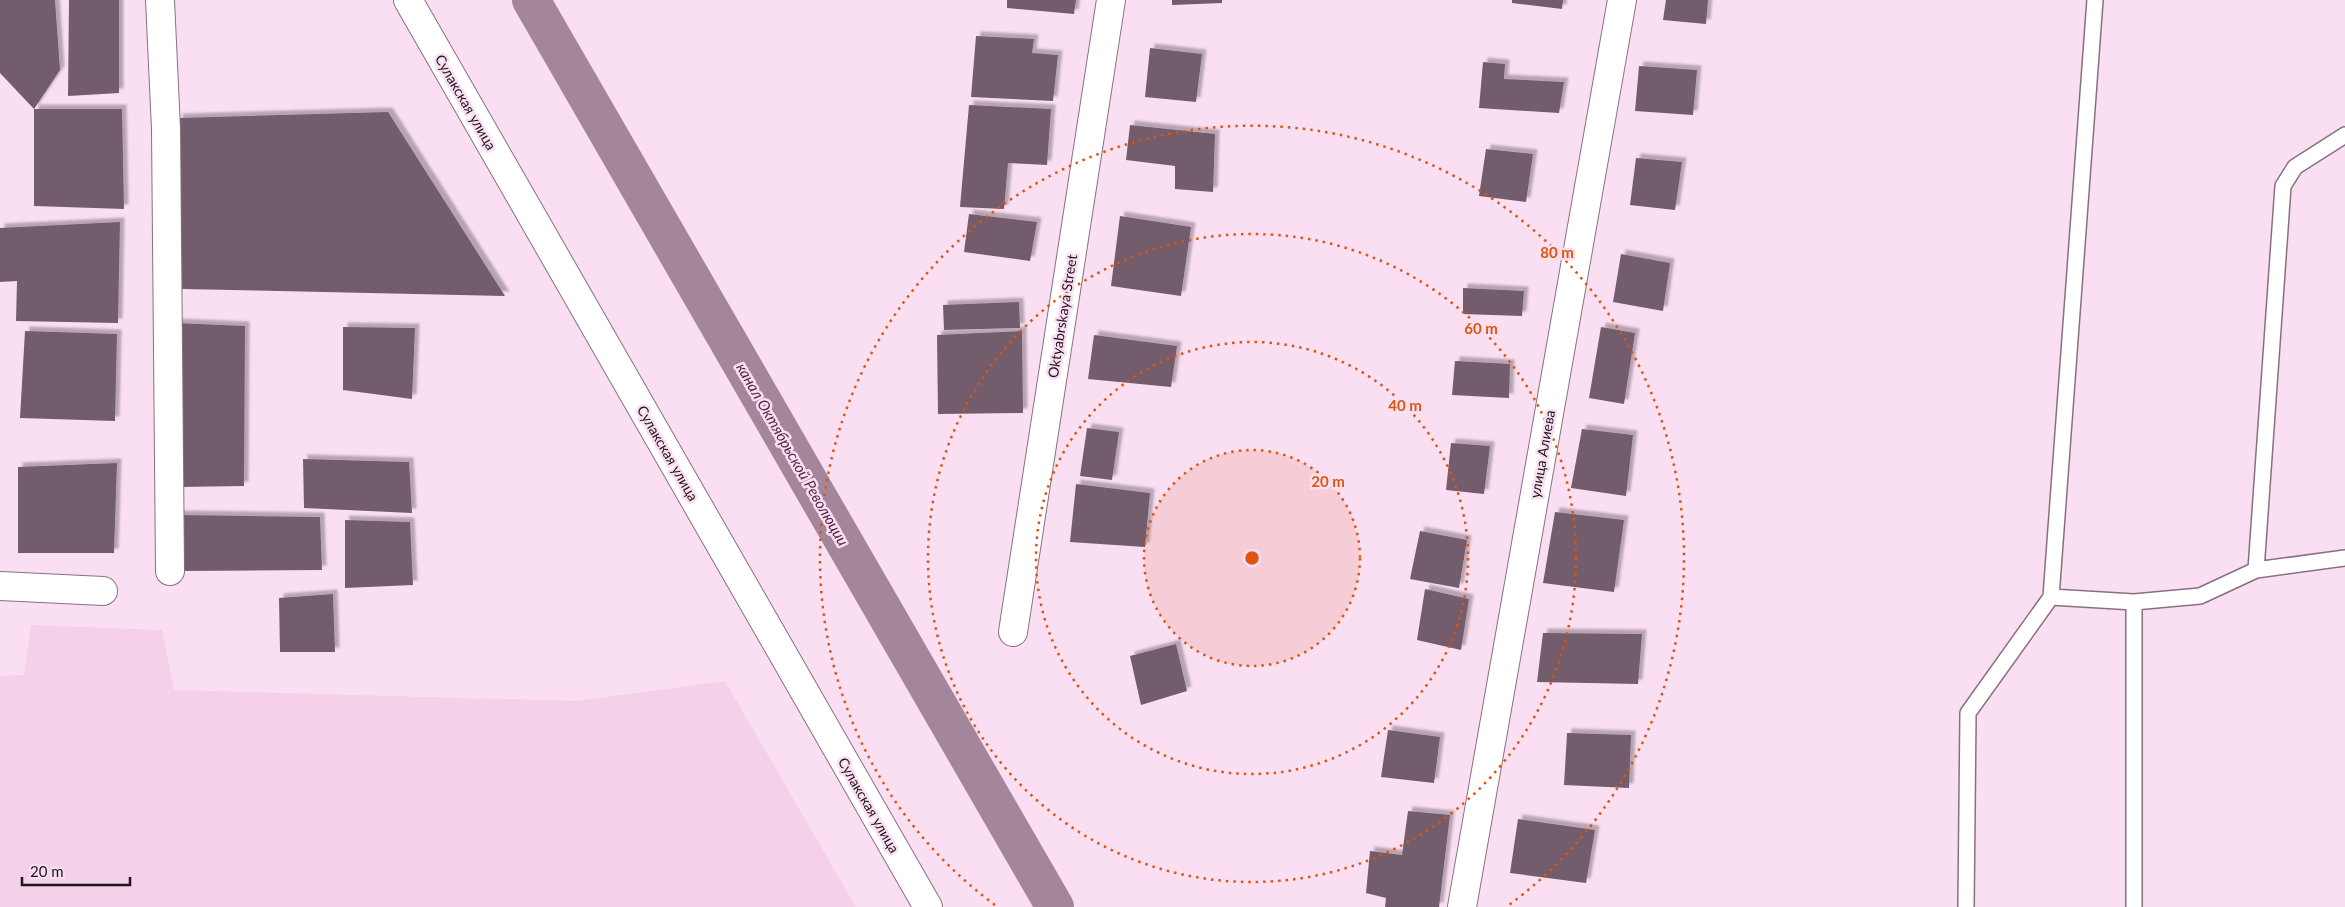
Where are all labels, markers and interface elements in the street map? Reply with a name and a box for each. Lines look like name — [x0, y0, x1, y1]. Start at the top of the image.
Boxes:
street label: Сулакская улица — [432, 51, 500, 153]
text: 80 m — [1540, 243, 1574, 261]
street label: Oktyabrskaya Street — [1044, 253, 1080, 379]
text: 60 m — [1464, 319, 1498, 337]
water label: канал Октябрьской Революции — [733, 359, 853, 549]
text: 40 m — [1388, 396, 1422, 414]
street label: Сулакская улица — [634, 402, 702, 504]
street label: улица Алиева — [1526, 409, 1558, 499]
text: 20 m — [1311, 472, 1345, 490]
centre of rings — [1243, 549, 1261, 567]
street label: Сулакская улица — [835, 754, 903, 856]
scale bar — [22, 854, 130, 886]
text: 20 m — [30, 862, 64, 880]

